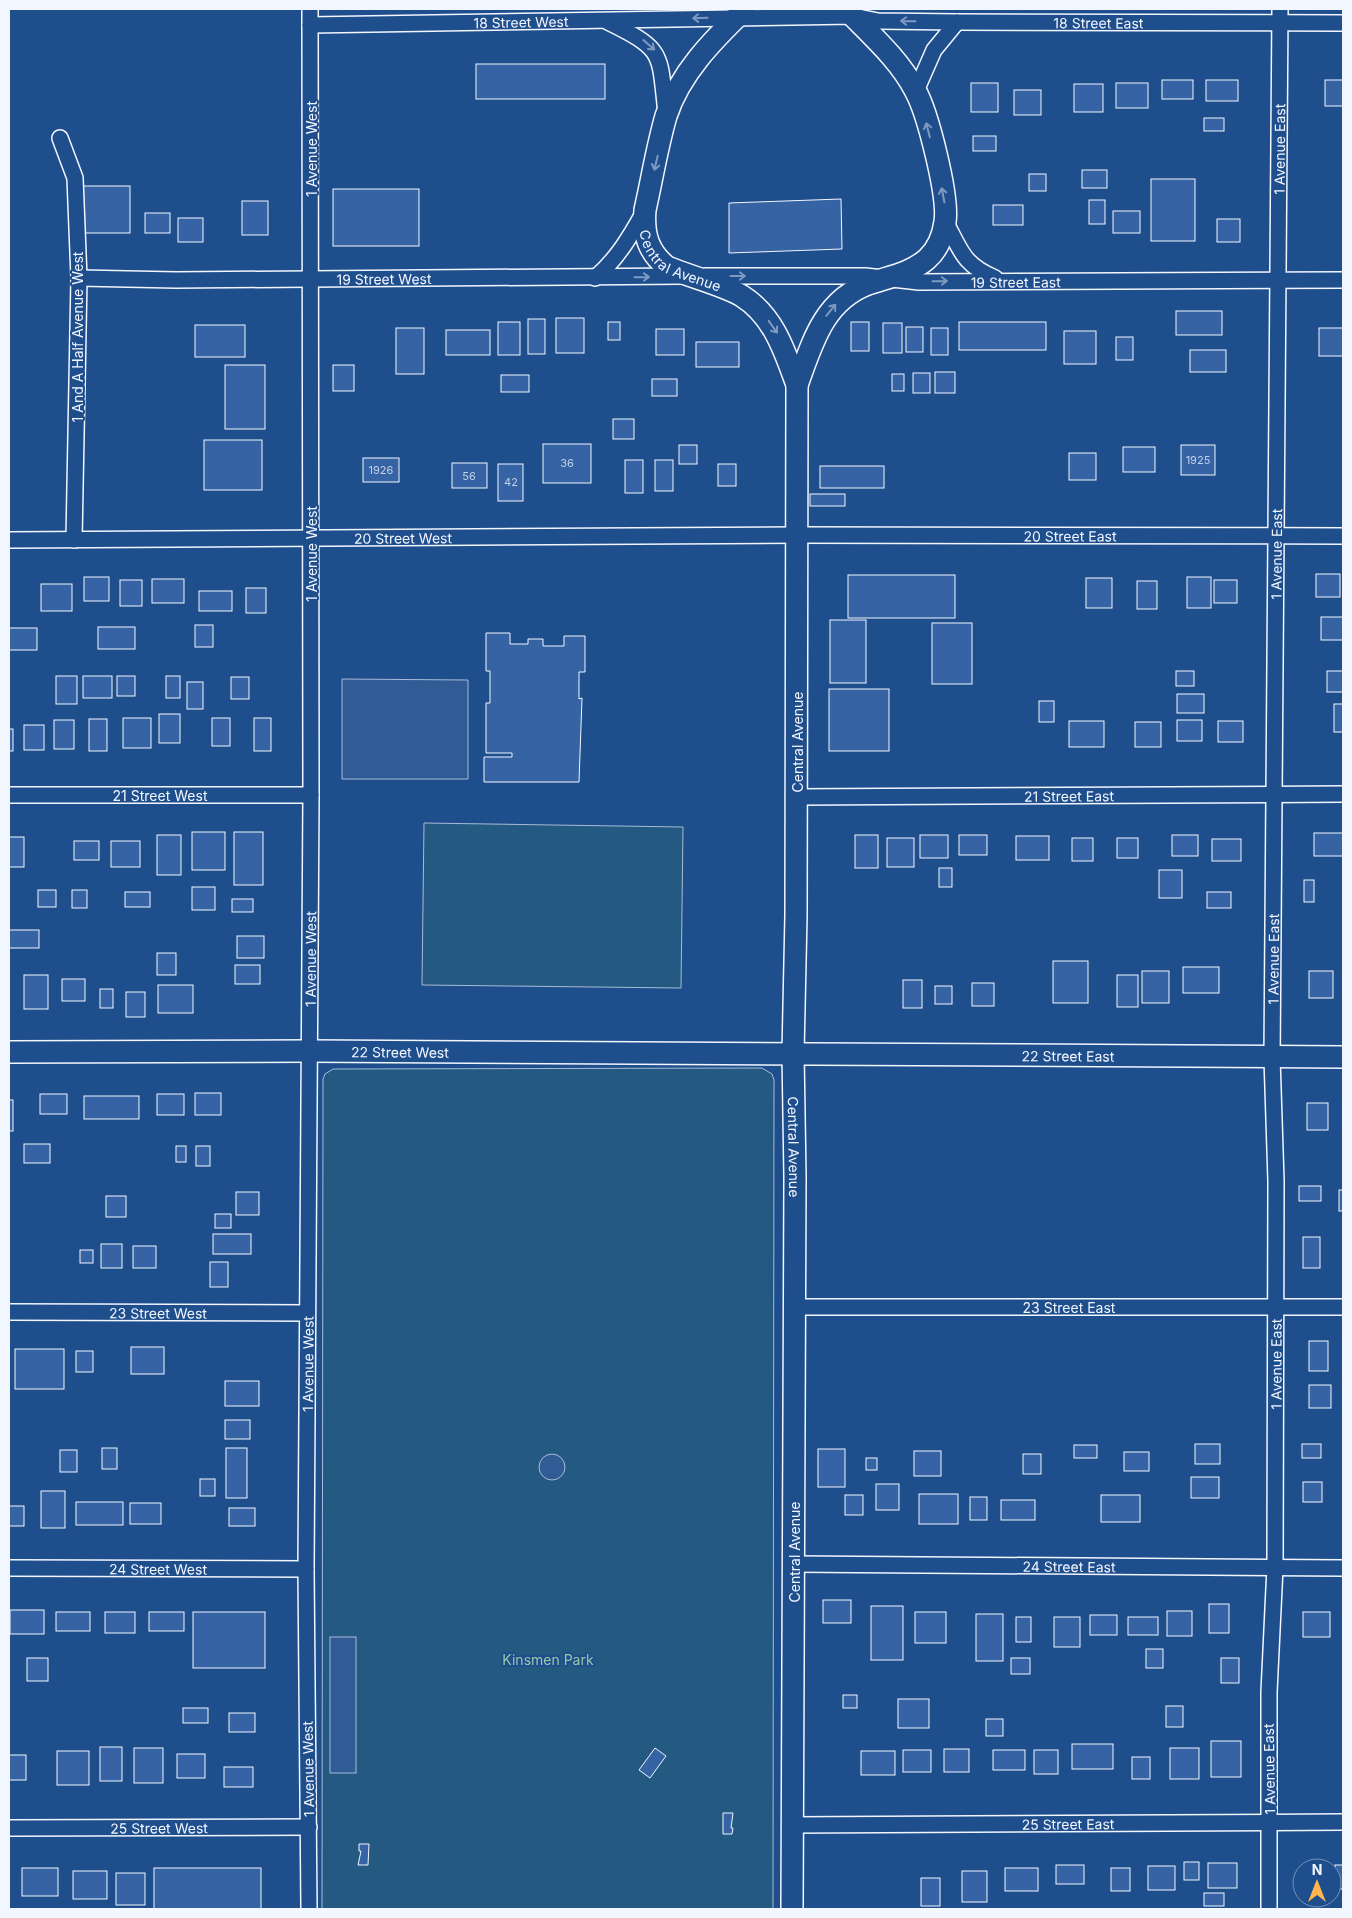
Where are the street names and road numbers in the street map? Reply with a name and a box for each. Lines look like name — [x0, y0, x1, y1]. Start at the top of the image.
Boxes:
street label: 18 Street West — [473, 12, 569, 31]
street label: 18 Street East — [1053, 14, 1144, 31]
street label: 1 Avenue West — [303, 101, 320, 197]
street label: 1 Avenue East — [1270, 103, 1288, 195]
street label: Central Avenue — [637, 228, 724, 294]
street label: 1 And A Half Avenue West — [69, 251, 86, 422]
street label: 19 Street West — [336, 269, 432, 287]
street label: 19 Street East — [971, 273, 1061, 290]
street label: 1 Avenue West — [303, 506, 320, 602]
street label: 1 Avenue East — [1267, 508, 1285, 600]
street label: 20 Street East — [1023, 527, 1117, 544]
street label: 20 Street West — [354, 529, 452, 546]
street label: Central Avenue — [789, 692, 806, 792]
street label: 21 Street West — [113, 787, 208, 804]
street label: 21 Street East — [1024, 787, 1114, 804]
street label: 1 Avenue West — [301, 911, 319, 1007]
street label: 1 Avenue East — [1264, 913, 1282, 1005]
street label: 22 Street West — [351, 1043, 449, 1060]
street label: 22 Street East — [1022, 1047, 1115, 1064]
street label: Central Avenue — [785, 1096, 804, 1197]
street label: 23 Street East — [1023, 1299, 1116, 1316]
street label: 23 Street West — [109, 1304, 207, 1321]
street label: 1 Avenue West — [299, 1316, 316, 1412]
street label: 1 Avenue East — [1267, 1318, 1284, 1410]
street label: Central Avenue — [786, 1502, 803, 1602]
street label: 24 Street East — [1022, 1557, 1116, 1575]
street label: 24 Street West — [109, 1560, 207, 1577]
street label: 1 Avenue West — [299, 1720, 317, 1817]
street label: 1 Avenue East — [1260, 1723, 1278, 1815]
street label: 25 Street East — [1022, 1815, 1115, 1832]
street label: 25 Street West — [110, 1819, 208, 1836]

